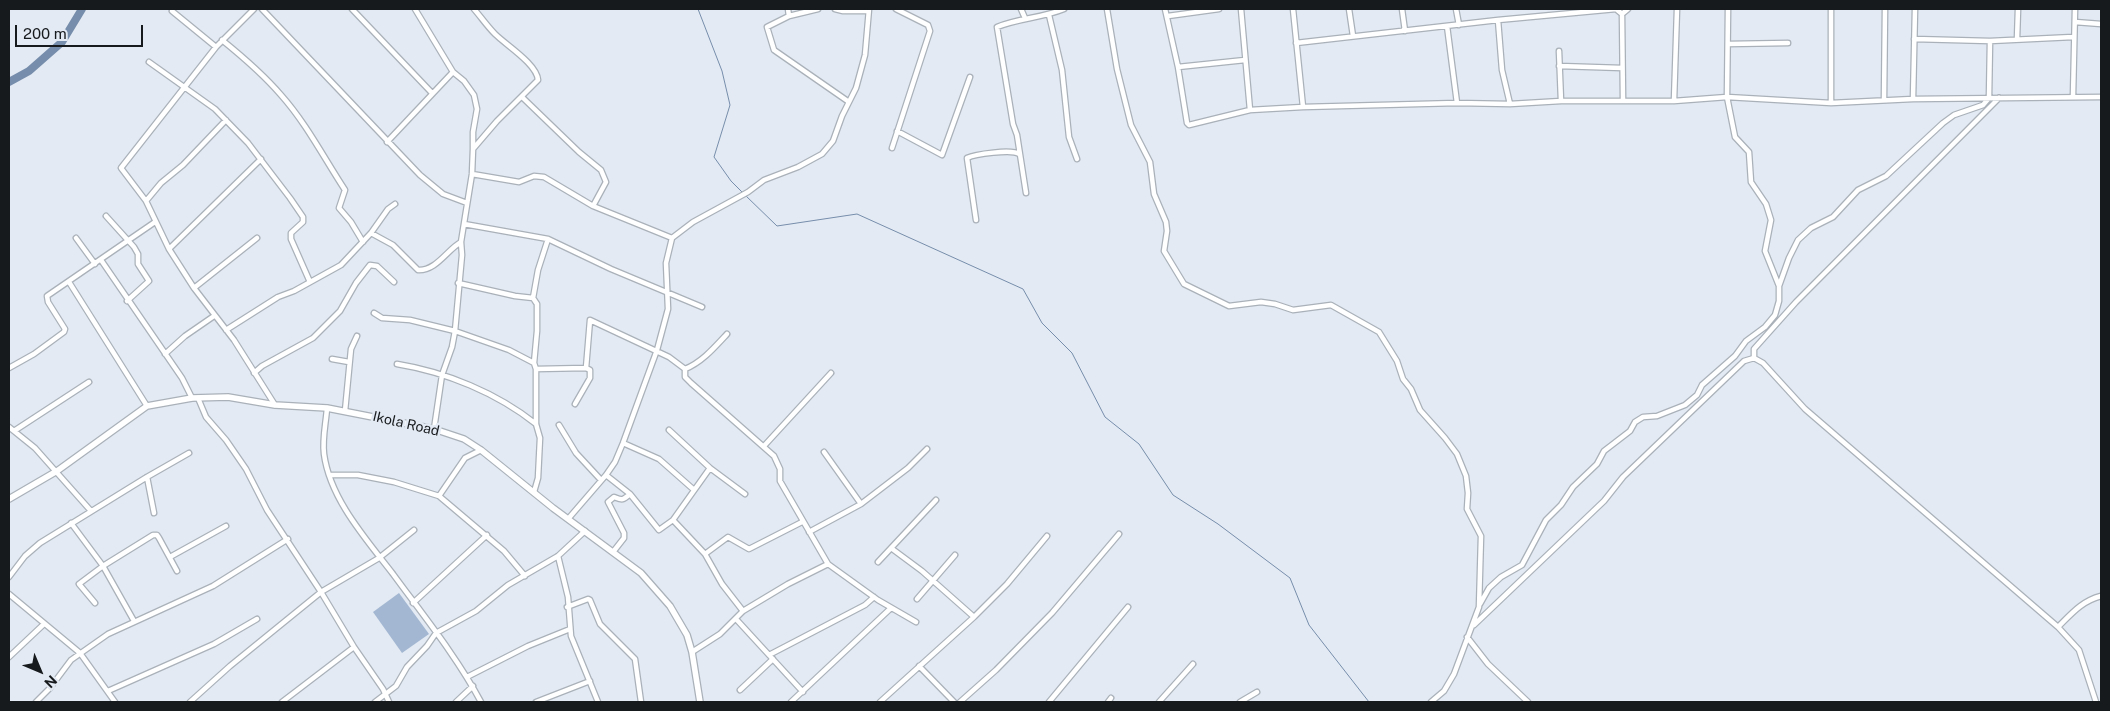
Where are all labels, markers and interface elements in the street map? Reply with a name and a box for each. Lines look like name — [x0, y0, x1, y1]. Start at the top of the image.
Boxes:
scale bar — [18, 15, 145, 47]
text: 200 m — [23, 25, 67, 42]
street label: Ikola Road — [371, 408, 441, 440]
north arrow — [15, 646, 65, 696]
text: N — [41, 672, 60, 691]

